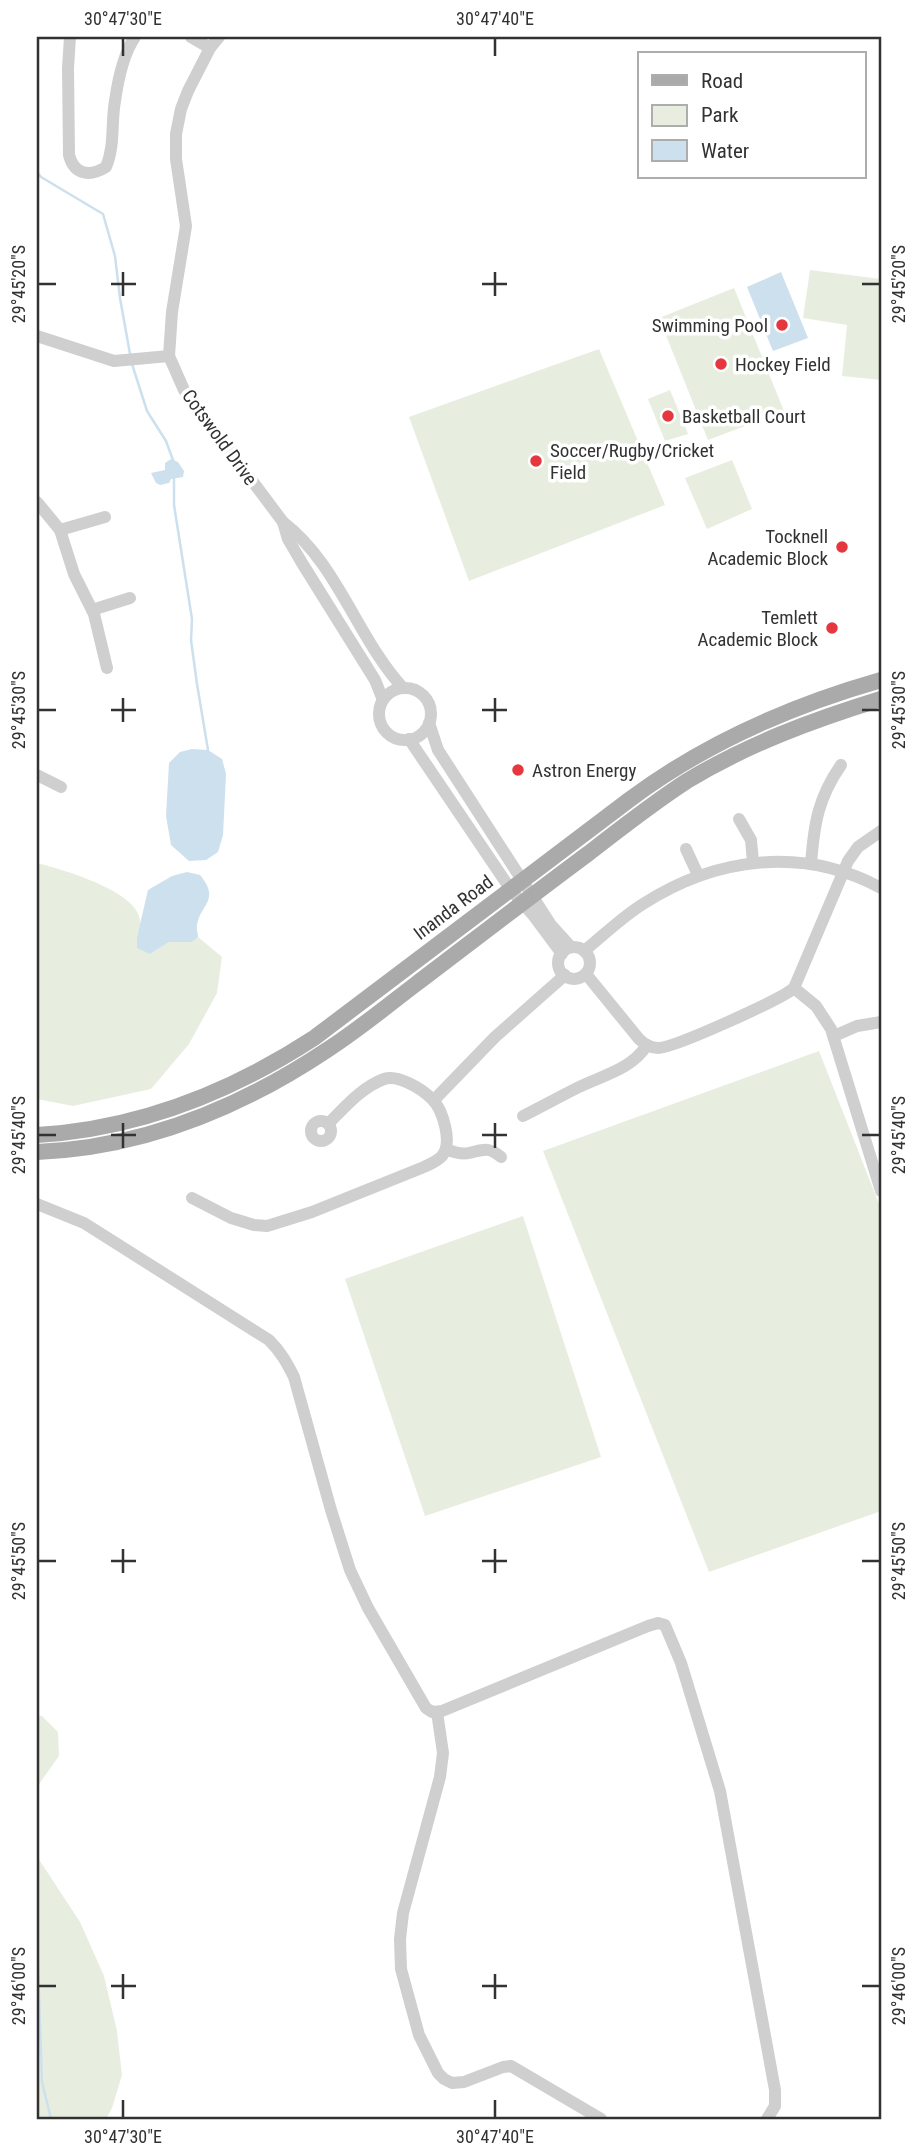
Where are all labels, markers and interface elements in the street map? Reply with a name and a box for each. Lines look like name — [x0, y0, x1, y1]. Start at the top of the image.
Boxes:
text: 30°47'30"E — [84, 8, 162, 29]
text: 30°47'40"E — [456, 8, 534, 29]
legend — [638, 52, 866, 178]
text: Road — [701, 69, 743, 93]
text: Park — [701, 103, 739, 127]
text: Water — [701, 139, 749, 163]
text: 29°45'20"S — [8, 245, 29, 323]
text: 29°45'20"S — [888, 245, 909, 323]
place label: Swimming Pool — [652, 314, 768, 337]
marker: Swimming Pool — [774, 317, 790, 333]
place label: Hockey Field — [735, 353, 831, 376]
marker: Hockey Field — [713, 356, 729, 372]
street label: Cotswold Drive — [177, 385, 262, 490]
place label: Basketball Court — [682, 405, 806, 428]
marker: Basketball Court — [660, 408, 676, 424]
place label: Soccer/Rugby/Cricket Field — [550, 439, 714, 484]
marker: Soccer/Rugby/Cricket Field — [528, 453, 544, 469]
place label: Tocknell Academic Block — [707, 525, 828, 570]
marker: Tocknell Academic Block — [834, 539, 850, 555]
place label: Temlett Academic Block — [697, 606, 818, 651]
marker: Temlett Academic Block — [824, 620, 840, 636]
text: 29°45'30"S — [8, 671, 29, 749]
text: 29°45'30"S — [888, 671, 909, 749]
place label: Astron Energy — [532, 759, 636, 782]
marker: Astron Energy — [510, 762, 526, 778]
street label: Inanda Road — [409, 870, 497, 945]
text: 29°45'40"S — [8, 1096, 29, 1174]
text: 29°45'40"S — [888, 1096, 909, 1174]
text: 29°45'50"S — [8, 1522, 29, 1600]
text: 29°45'50"S — [888, 1522, 909, 1600]
text: 29°46'00"S — [8, 1947, 29, 2025]
text: 29°46'00"S — [888, 1947, 909, 2025]
text: 30°47'30"E — [84, 2126, 162, 2147]
text: 30°47'40"E — [456, 2126, 534, 2147]

